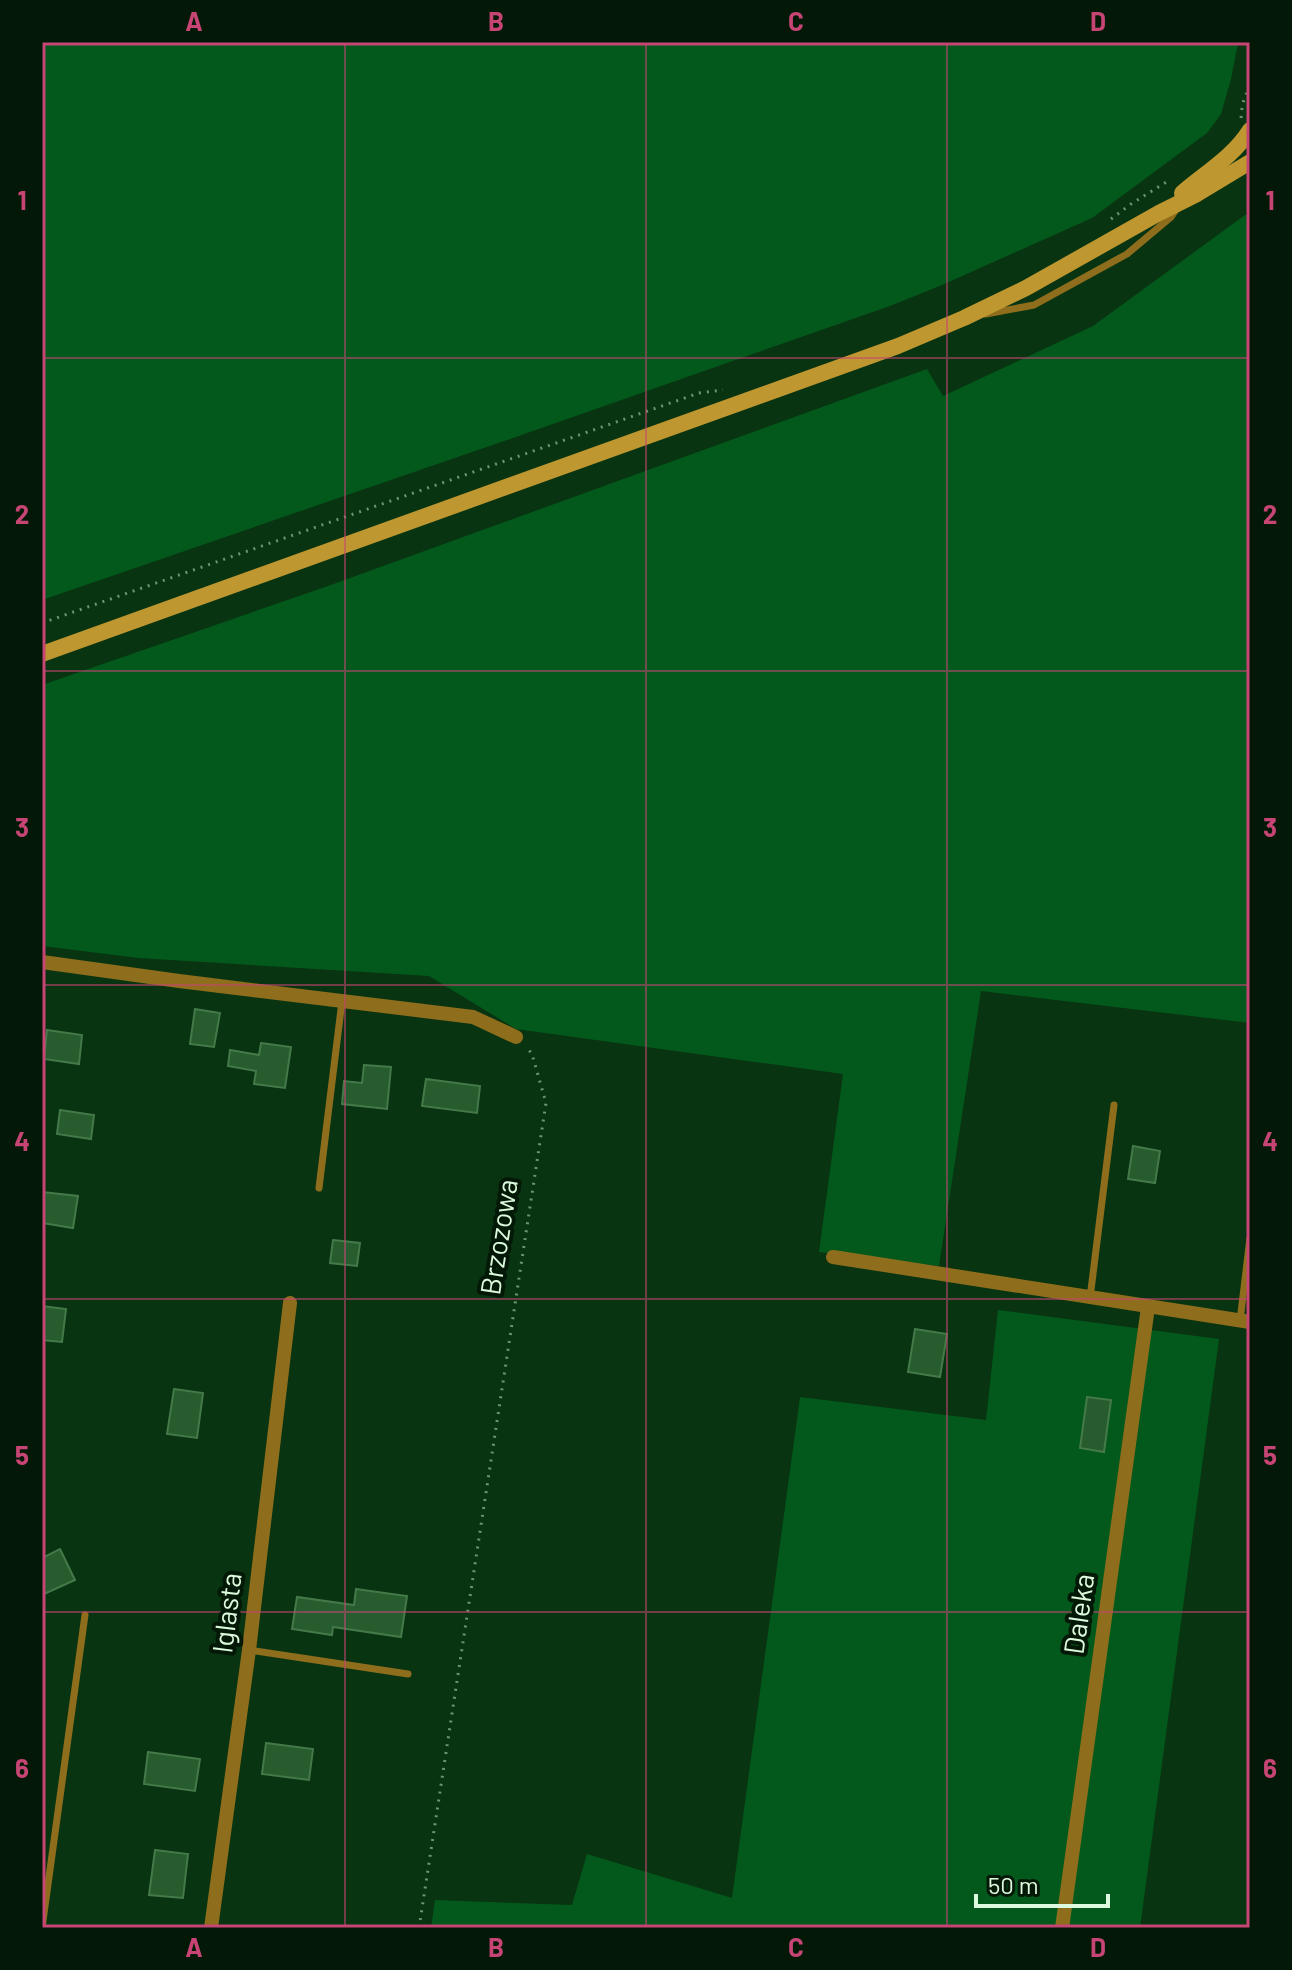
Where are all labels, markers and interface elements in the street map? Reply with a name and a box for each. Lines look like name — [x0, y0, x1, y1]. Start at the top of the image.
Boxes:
text: A — [185, 5, 203, 36]
text: B — [488, 5, 504, 36]
text: C — [788, 5, 804, 36]
text: D — [1090, 5, 1106, 36]
text: 1 — [17, 184, 27, 215]
text: 1 — [1265, 184, 1275, 215]
text: 2 — [15, 498, 29, 529]
text: 2 — [1263, 498, 1277, 529]
text: 3 — [15, 811, 29, 842]
text: 3 — [1263, 811, 1277, 842]
text: 4 — [14, 1125, 30, 1156]
text: 4 — [1262, 1125, 1278, 1156]
street label: Brzozowa — [472, 1176, 524, 1297]
text: 5 — [15, 1439, 29, 1470]
text: 5 — [1263, 1439, 1277, 1470]
street label: Iglasta — [204, 1571, 248, 1655]
street label: Daleka — [1056, 1571, 1100, 1656]
text: 6 — [15, 1752, 29, 1783]
text: 6 — [1263, 1752, 1277, 1783]
scale bar — [976, 1858, 1108, 1908]
text: 50 m — [988, 1870, 1039, 1899]
text: A — [185, 1931, 203, 1962]
text: B — [488, 1931, 504, 1962]
text: C — [788, 1931, 804, 1962]
text: D — [1090, 1931, 1106, 1962]

